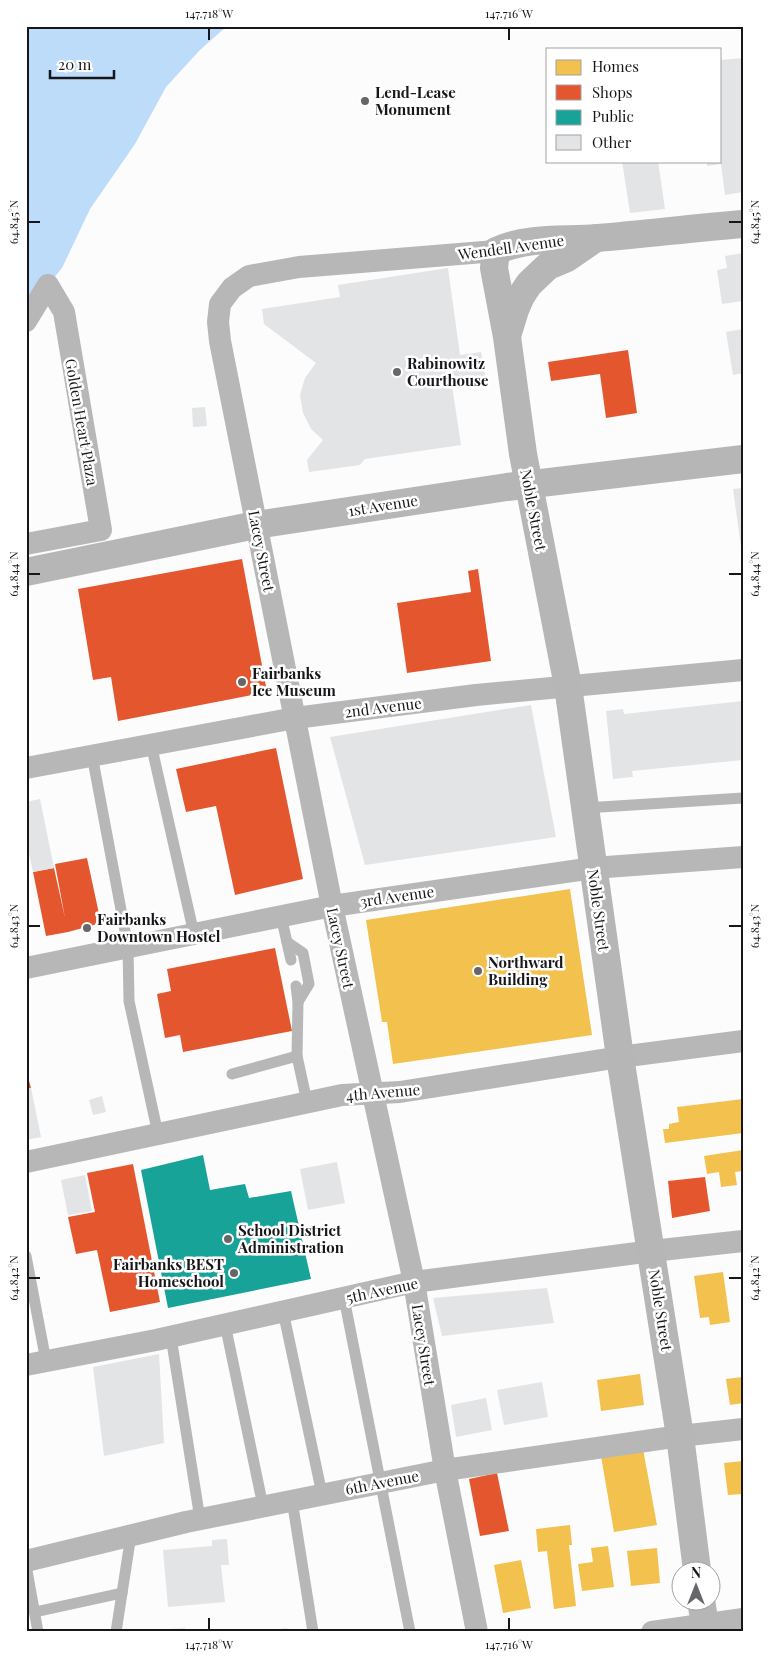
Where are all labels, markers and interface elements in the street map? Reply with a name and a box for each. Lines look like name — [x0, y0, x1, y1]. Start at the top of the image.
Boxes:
text: 147.718°W — [185, 5, 233, 21]
text: 147.716°W — [485, 5, 533, 21]
scale bar — [50, 48, 114, 80]
legend — [546, 48, 722, 162]
text: 20 m — [58, 54, 92, 74]
text: Homes — [592, 56, 639, 76]
place label: Lend-Lease Monument — [375, 82, 456, 119]
text: Shops — [592, 82, 633, 102]
marker: Lend-Lease Monument — [359, 95, 371, 107]
text: Public — [592, 106, 634, 126]
text: Other — [592, 132, 632, 152]
text: 64.845°N — [5, 199, 21, 244]
text: 64.845°N — [746, 199, 762, 244]
street label: Wendell Avenue — [456, 230, 565, 264]
place label: Rabinowitz Courthouse — [407, 353, 489, 390]
street label: Golden Heart Plaza — [61, 357, 103, 487]
marker: Rabinowitz Courthouse — [391, 366, 403, 378]
street label: Noble Street — [516, 468, 552, 553]
street label: 1st Avenue — [347, 490, 419, 520]
street label: Lacey Street — [244, 509, 280, 594]
text: 64.844°N — [5, 551, 21, 597]
text: 64.844°N — [746, 551, 762, 597]
place label: Fairbanks Ice Museum — [252, 663, 336, 700]
marker: Fairbanks Ice Museum — [236, 676, 248, 688]
street label: 2nd Avenue — [343, 692, 423, 722]
street label: Noble Street — [583, 868, 615, 953]
street label: 3rd Avenue — [359, 881, 435, 911]
text: 64.843°N — [5, 903, 21, 948]
text: 64.843°N — [746, 903, 762, 948]
street label: Lacey Street — [323, 906, 359, 991]
place label: Fairbanks Downtown Hostel — [97, 909, 221, 946]
marker: Fairbanks Downtown Hostel — [81, 922, 93, 934]
place label: Northward Building — [488, 952, 563, 989]
marker: Northward Building — [472, 965, 484, 977]
street label: 4th Avenue — [345, 1079, 421, 1105]
place label: School District Administration — [237, 1220, 345, 1257]
marker: School District Administration — [222, 1233, 234, 1245]
place label: Fairbanks BEST Homeschool — [113, 1254, 224, 1291]
text: 64.842°N — [5, 1255, 21, 1301]
text: 64.842°N — [746, 1255, 762, 1301]
marker: Fairbanks BEST Homeschool — [228, 1267, 240, 1279]
street label: Noble Street — [645, 1268, 677, 1353]
street label: 5th Avenue — [344, 1273, 420, 1307]
street label: Lacey Street — [408, 1303, 440, 1388]
street label: 6th Avenue — [343, 1465, 421, 1499]
north arrow — [672, 1560, 722, 1610]
text: N — [691, 1563, 701, 1582]
text: 147.718°W — [185, 1636, 233, 1652]
text: 147.716°W — [485, 1636, 533, 1652]

